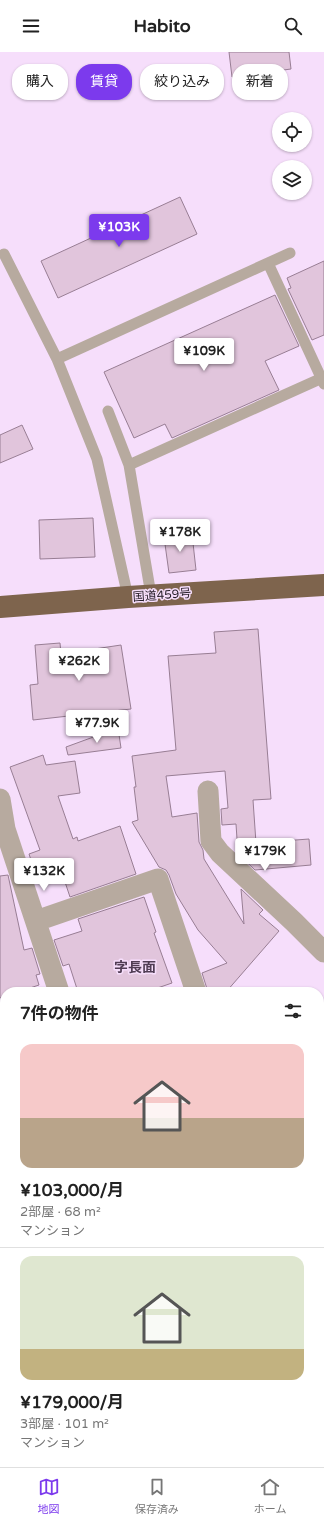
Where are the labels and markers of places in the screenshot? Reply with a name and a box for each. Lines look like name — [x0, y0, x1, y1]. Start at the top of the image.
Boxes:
pin: ¥103K — [91, 214, 147, 248]
pin: ¥109K — [176, 338, 232, 372]
pin: ¥178K — [152, 519, 208, 553]
pin: ¥262K — [51, 648, 107, 682]
pin: ¥77.9K — [64, 710, 130, 744]
pin: ¥179K — [237, 838, 293, 872]
pin: ¥132K — [16, 858, 72, 892]

